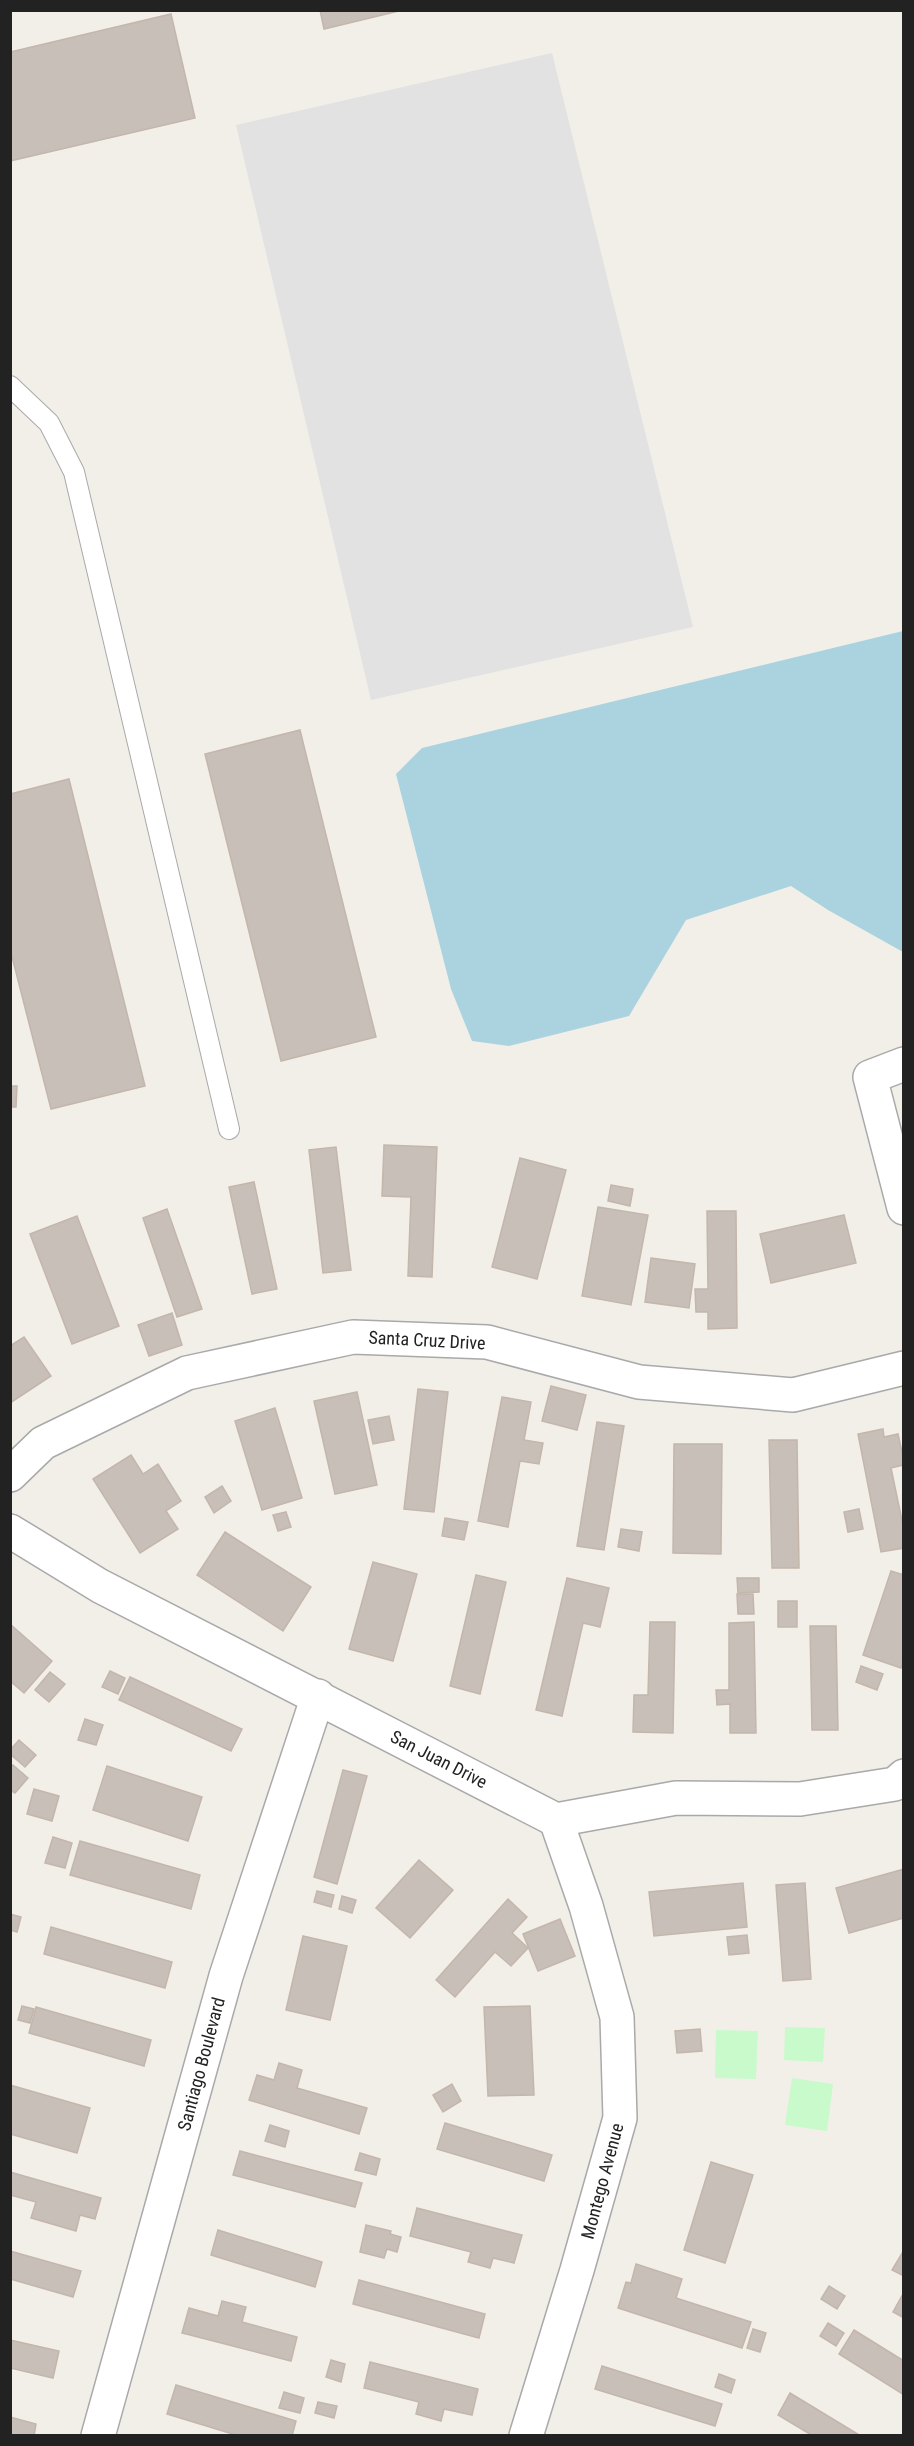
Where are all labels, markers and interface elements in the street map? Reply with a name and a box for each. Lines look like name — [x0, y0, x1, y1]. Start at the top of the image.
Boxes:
street label: Santa Cruz Drive — [368, 1326, 486, 1354]
street label: San Juan Drive — [387, 1726, 491, 1792]
street label: Santiago Boulevard — [173, 1995, 229, 2133]
street label: Montego Avenue — [576, 2121, 628, 2241]

